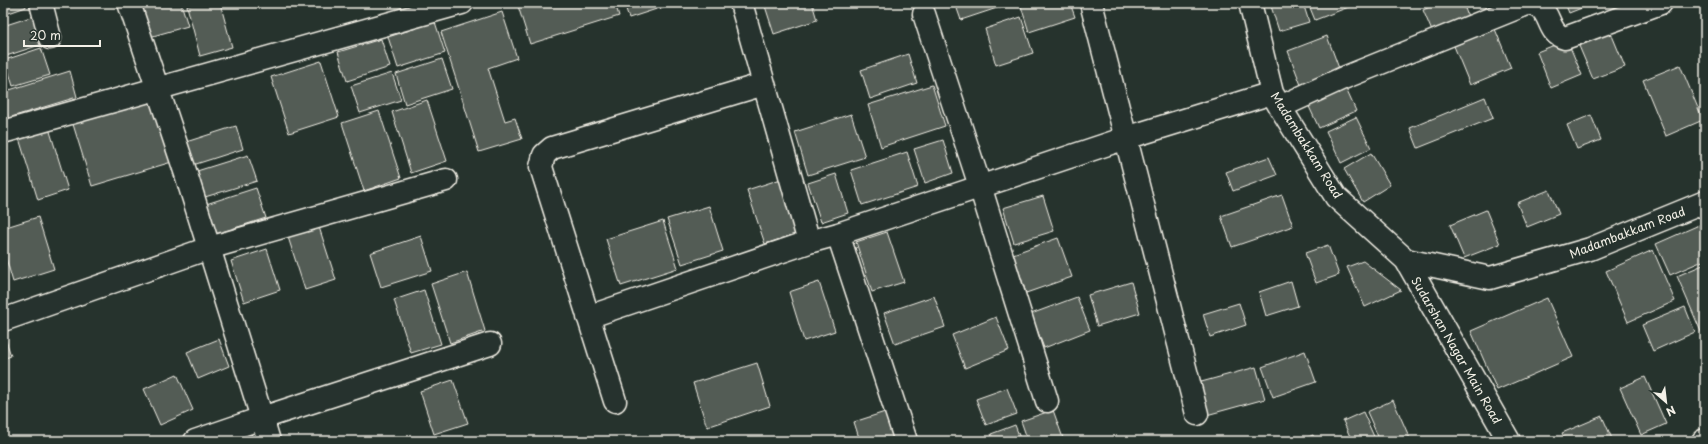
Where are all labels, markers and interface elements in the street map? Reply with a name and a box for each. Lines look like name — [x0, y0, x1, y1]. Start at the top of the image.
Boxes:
scale bar — [24, 22, 100, 48]
text: 20 m — [30, 26, 61, 44]
street label: Madambakkam Road — [1267, 88, 1347, 202]
street label: Madambakkam Road — [1566, 202, 1688, 262]
street label: Sudarshan Nagar Main Road — [1407, 273, 1507, 427]
north arrow — [1646, 382, 1686, 422]
text: N — [1663, 402, 1679, 421]

